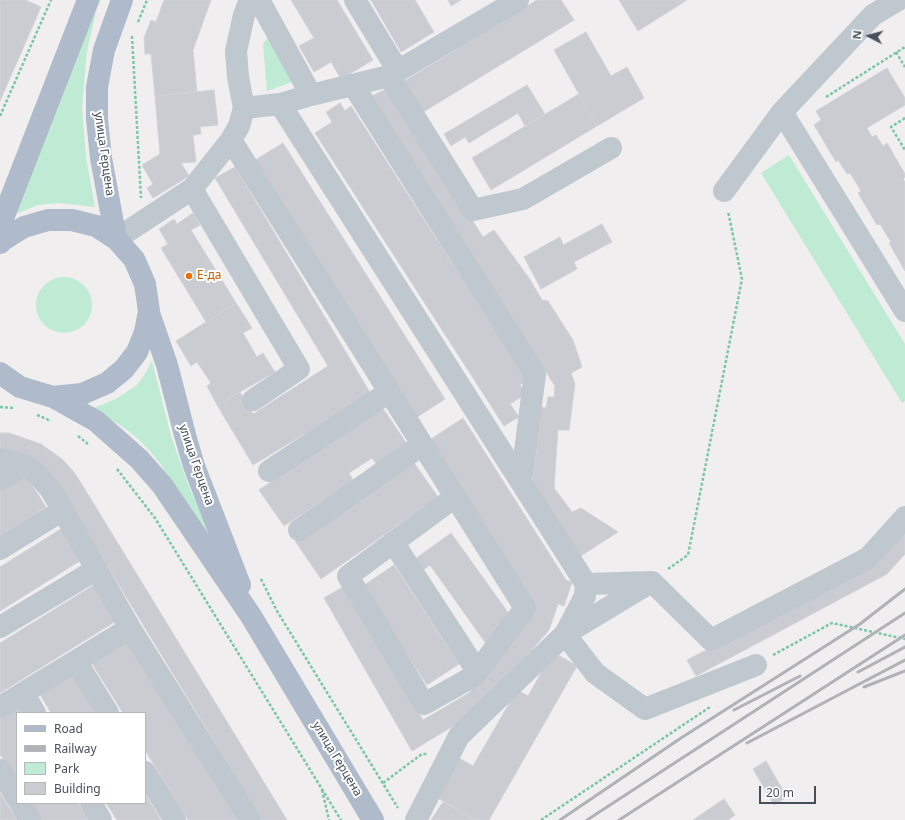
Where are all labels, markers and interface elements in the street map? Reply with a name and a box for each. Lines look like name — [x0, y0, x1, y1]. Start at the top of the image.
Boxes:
north arrow — [849, 16, 889, 56]
text: N — [849, 29, 864, 40]
street label: улица Герцена — [91, 111, 117, 197]
place label: Е-да — [197, 269, 221, 283]
marker: Е-да — [184, 271, 194, 281]
street label: улица Герцена — [175, 423, 217, 507]
legend — [16, 712, 146, 804]
street label: улица Герцена — [309, 719, 365, 799]
text: Road — [54, 720, 83, 737]
text: Railway — [54, 740, 97, 757]
text: Park — [54, 760, 79, 777]
scale bar — [761, 778, 818, 804]
text: Building — [54, 780, 101, 797]
text: 20 m — [766, 784, 794, 801]

